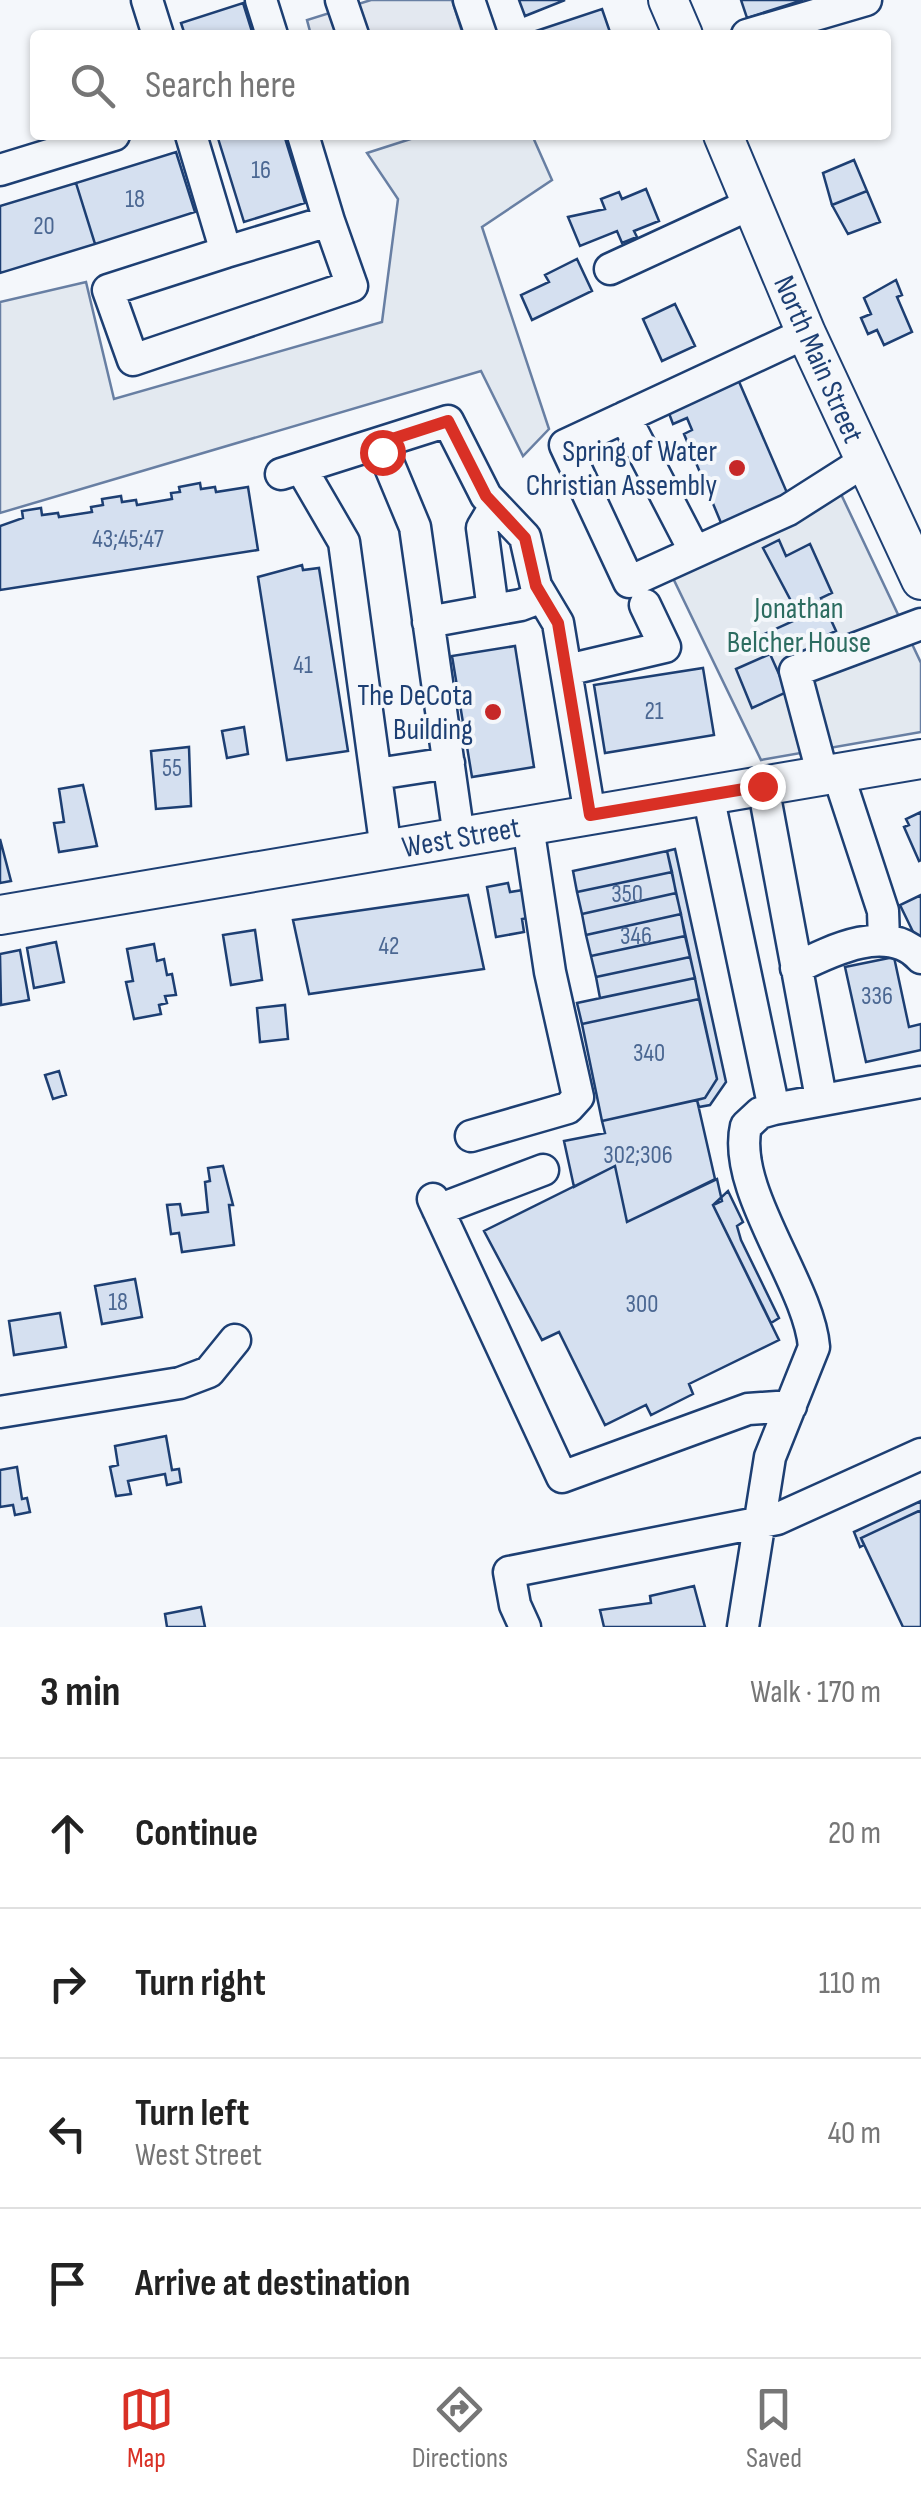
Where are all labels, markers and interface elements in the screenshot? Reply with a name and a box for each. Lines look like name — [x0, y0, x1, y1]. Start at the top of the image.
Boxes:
search box — [30, 30, 891, 140]
icon: search — [65, 58, 120, 113]
text: Search here — [145, 63, 296, 108]
house number: 16 — [251, 155, 271, 186]
house number: 18 — [125, 184, 145, 215]
house number: 20 — [33, 211, 55, 242]
street label: North Main Street — [765, 270, 871, 449]
route start — [360, 430, 406, 476]
place label: Spring of Water Christian Assembly — [526, 434, 717, 504]
marker: Spring of Water Christian Assembly — [726, 457, 748, 479]
house number: 43;45;47 — [92, 524, 164, 555]
park label: Jonathan Belcher House — [727, 591, 871, 661]
house number: 41 — [293, 650, 313, 681]
place label: The DeCota Building — [357, 678, 473, 748]
house number: 21 — [644, 696, 664, 727]
marker: The DeCota Building — [482, 701, 504, 723]
house number: 55 — [162, 753, 182, 784]
route end — [740, 764, 786, 810]
street label: West Street — [399, 810, 523, 866]
house number: 350 — [611, 879, 643, 910]
house number: 346 — [620, 921, 652, 952]
house number: 42 — [379, 931, 399, 962]
house number: 336 — [861, 981, 893, 1012]
house number: 340 — [633, 1038, 665, 1069]
house number: 302;306 — [603, 1140, 673, 1171]
house number: 18 — [108, 1287, 128, 1318]
house number: 300 — [626, 1289, 658, 1320]
text: 3 min — [40, 1667, 120, 1718]
text: Walk · 170 m — [750, 1673, 881, 1712]
icon: ahead — [40, 1806, 95, 1861]
text: Continue — [135, 1811, 258, 1856]
text: 20 m — [828, 1814, 881, 1853]
icon: right — [40, 1956, 95, 2011]
text: Turn right — [135, 1961, 266, 2006]
text: 110 m — [819, 1964, 881, 2003]
text: Turn left — [135, 2091, 249, 2136]
icon: left — [40, 2106, 95, 2161]
text: 40 m — [828, 2114, 881, 2153]
text: West Street — [135, 2136, 262, 2175]
icon: arrive — [40, 2256, 95, 2311]
text: Arrive at destination — [135, 2261, 410, 2306]
tab: Map — [119, 2382, 174, 2475]
tab: Directions — [412, 2382, 508, 2475]
tab: Saved — [746, 2382, 802, 2475]

